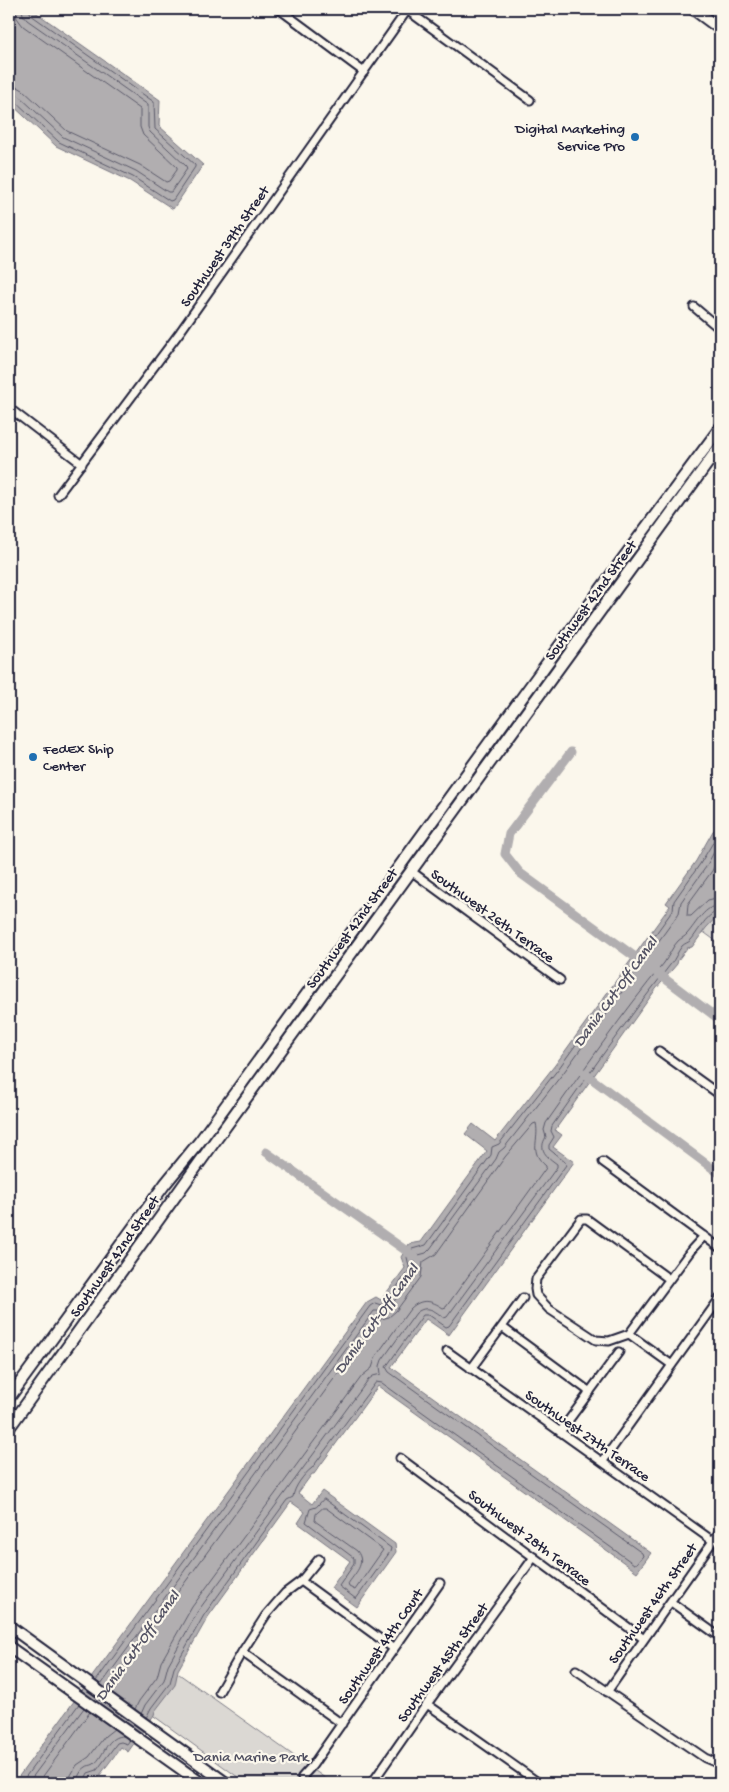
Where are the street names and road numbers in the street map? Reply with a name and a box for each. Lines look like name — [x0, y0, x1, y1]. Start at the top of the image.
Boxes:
street label: Southwest 39th Street — [177, 182, 275, 311]
street label: Southwest 42nd Street — [542, 536, 642, 665]
street label: Southwest 42nd Street — [303, 864, 403, 993]
street label: Southwest 26th Terrace — [426, 866, 557, 968]
street label: Southwest 42nd Street — [67, 1191, 166, 1321]
street label: Southwest 27th Terrace — [521, 1387, 653, 1487]
street label: Southwest 28th Terrace — [464, 1487, 594, 1591]
street label: Southwest 46th Street — [605, 1539, 703, 1668]
street label: Southwest 44th Court — [335, 1584, 429, 1708]
street label: Southwest 45th Street — [394, 1598, 494, 1726]

